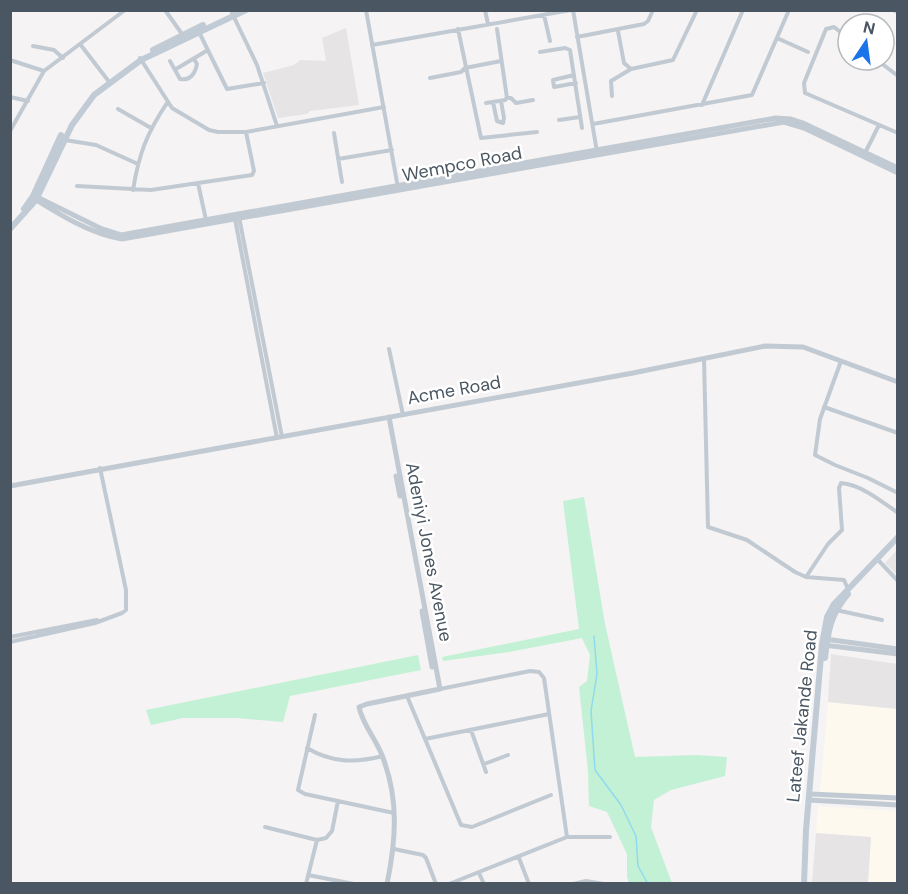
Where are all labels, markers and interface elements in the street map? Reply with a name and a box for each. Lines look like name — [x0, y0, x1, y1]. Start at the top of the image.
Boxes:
north arrow — [836, 12, 896, 72]
text: N — [861, 16, 877, 39]
street label: Wempco Road — [400, 141, 524, 187]
street label: Acme Road — [405, 370, 503, 410]
street label: Adeniyi Jones Avenue — [400, 460, 458, 644]
street label: Lateef Jakande Road — [781, 629, 823, 803]

